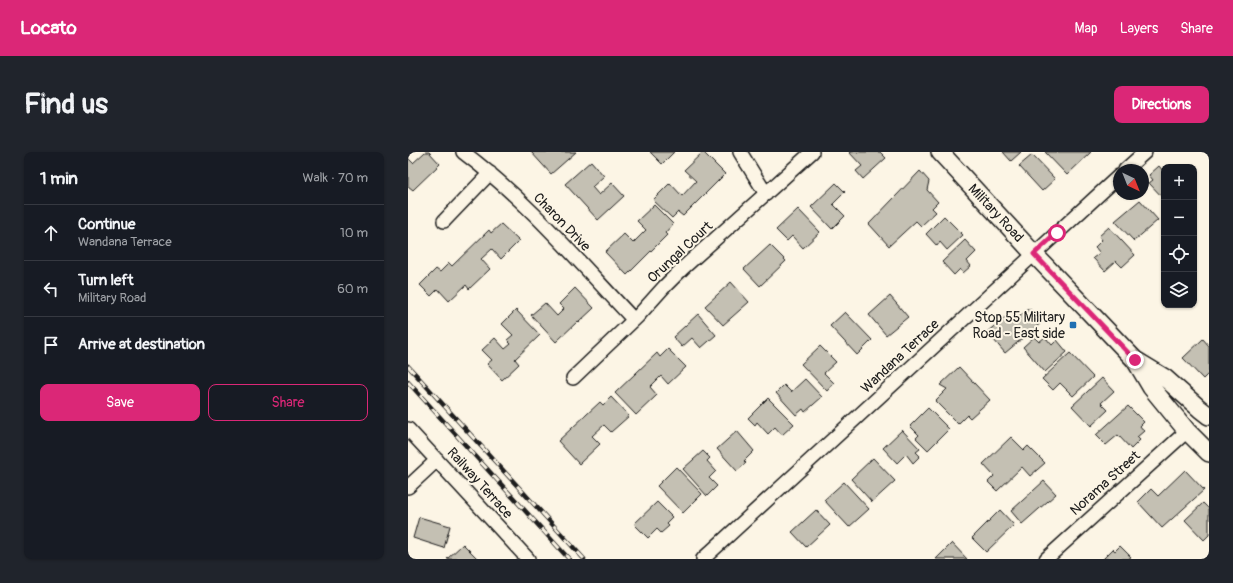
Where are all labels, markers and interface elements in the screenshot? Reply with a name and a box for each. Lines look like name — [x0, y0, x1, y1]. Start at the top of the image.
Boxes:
text: Locato — [20, 16, 77, 40]
text: Map — [1075, 20, 1098, 37]
text: Layers — [1120, 20, 1158, 37]
text: Share — [1180, 20, 1213, 37]
button: Directions — [1114, 86, 1209, 123]
text: Find us — [24, 87, 108, 122]
north arrow — [1113, 164, 1149, 200]
map controls — [1161, 164, 1197, 308]
button: + — [1161, 164, 1197, 200]
text: 1 min — [40, 168, 78, 189]
text: Walk · 70 m — [302, 170, 368, 186]
street label: Military Road — [965, 180, 1027, 246]
street label: Charon Drive — [530, 189, 594, 255]
button: − — [1161, 200, 1197, 236]
text: Continue — [78, 215, 136, 234]
street label: Orungal Court — [644, 217, 716, 286]
icon: ahead — [40, 222, 62, 244]
route start — [1048, 224, 1066, 242]
text: 10 m — [340, 225, 368, 241]
text: Wandana Terrace — [78, 234, 172, 250]
button: locate — [1161, 236, 1197, 272]
text: Turn left — [78, 271, 134, 290]
button: layers — [1161, 272, 1197, 308]
icon: left — [40, 278, 62, 300]
text: 60 m — [337, 281, 368, 297]
text: Military Road — [78, 290, 146, 306]
place label: Stop 55 Military Road - East side — [973, 309, 1065, 342]
street label: Wandana Terrace — [857, 315, 943, 397]
marker: Stop 55 Military Road - East side — [1068, 320, 1078, 330]
icon: arrive — [40, 334, 62, 356]
text: Arrive at destination — [78, 335, 205, 354]
route end — [1126, 351, 1144, 369]
button: Save — [40, 384, 200, 421]
button: Share — [208, 384, 368, 421]
street label: Railway Terrace — [444, 444, 516, 522]
street label: Norama Street — [1066, 447, 1144, 519]

